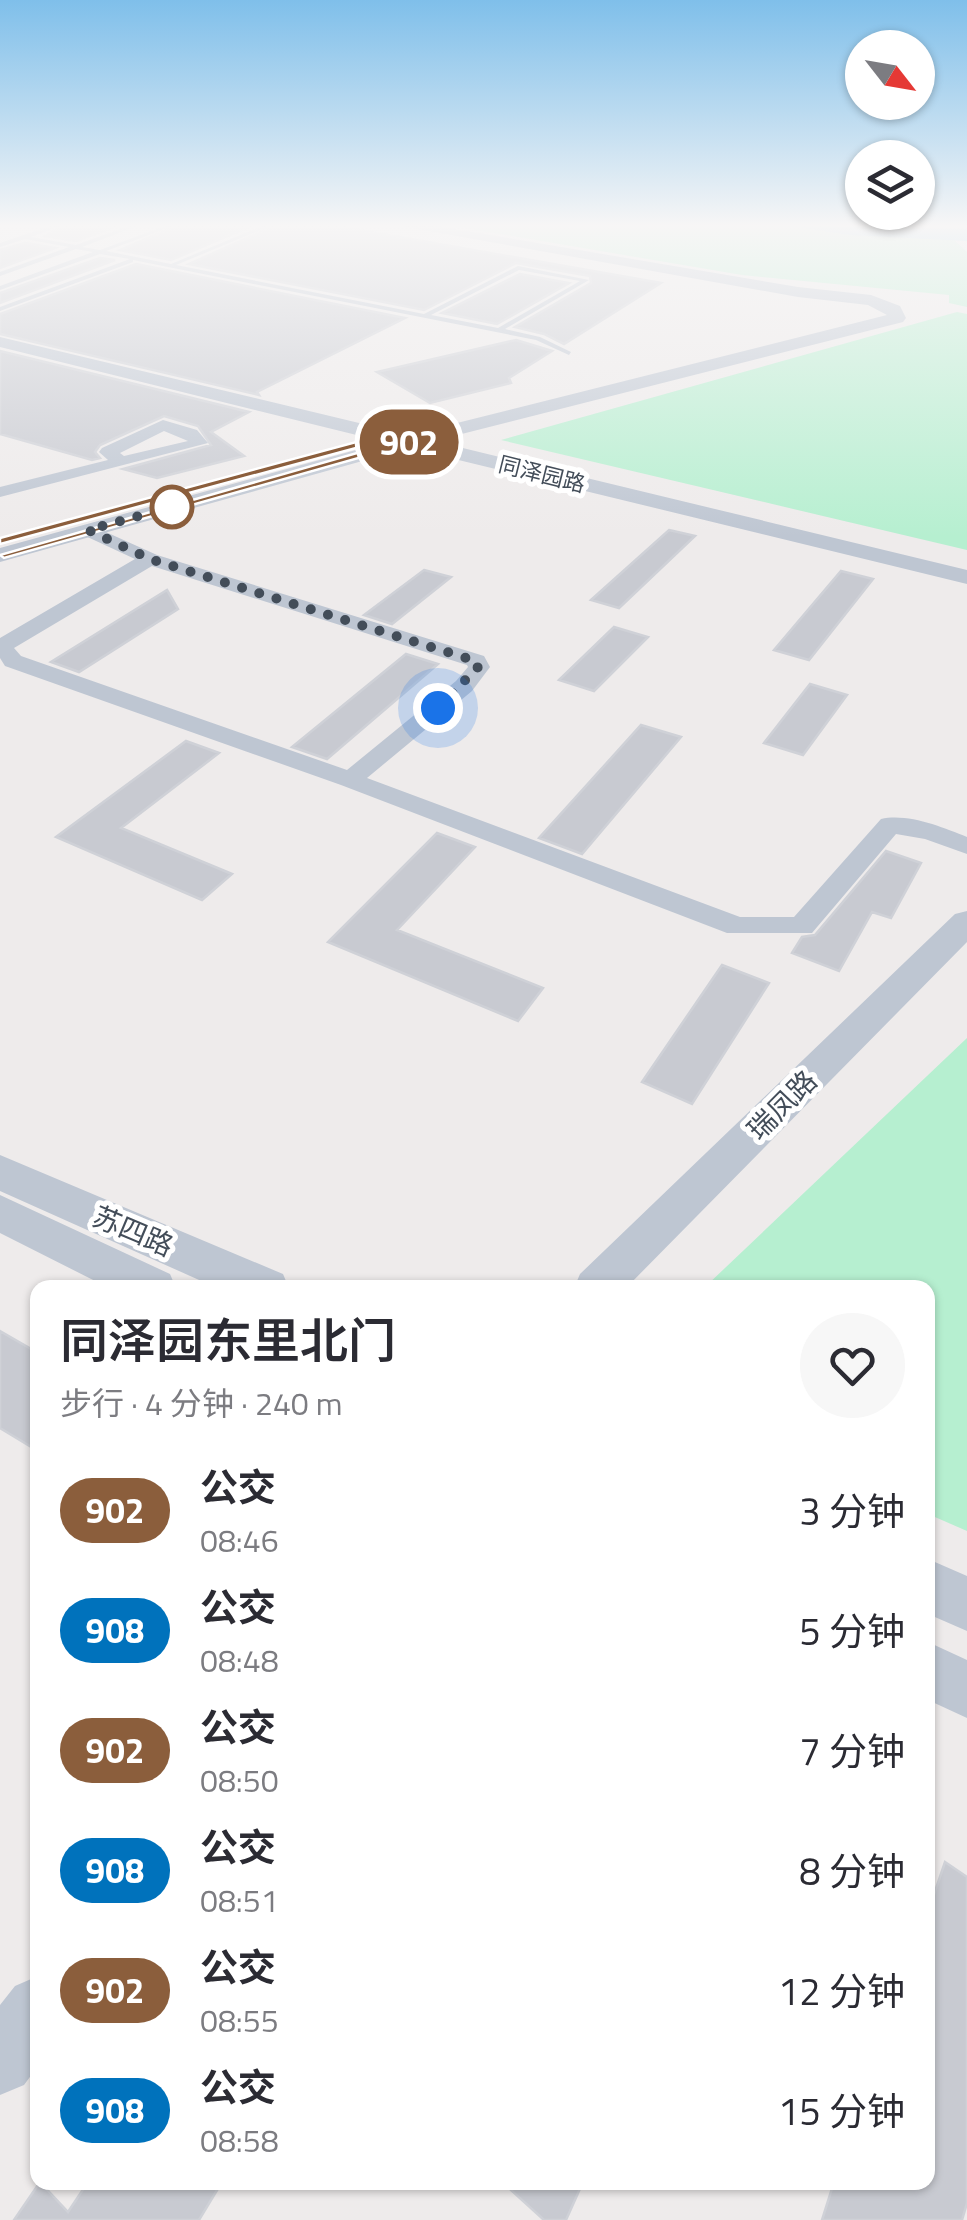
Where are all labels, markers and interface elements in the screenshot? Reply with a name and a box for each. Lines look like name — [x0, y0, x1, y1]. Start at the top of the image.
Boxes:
north arrow — [845, 30, 935, 120]
map controls — [845, 30, 935, 230]
button: layers — [845, 140, 935, 230]
line badge: 902 — [352, 410, 466, 474]
text: 902 — [380, 415, 438, 469]
street label: 同泽园路 — [495, 447, 589, 501]
unlabelled marker — [151, 486, 193, 528]
your location — [413, 683, 463, 733]
street label: 瑞凤路 — [737, 1060, 827, 1150]
street label: 苏四路 — [86, 1194, 180, 1267]
text: 同泽园东里北门 — [60, 1304, 396, 1377]
button: heart — [800, 1313, 905, 1418]
text: 步行 · 4 分钟 · 240 m — [60, 1379, 343, 1427]
text: 公交 — [200, 1458, 276, 1516]
text: 3 分钟 — [799, 1482, 905, 1540]
text: 902 — [86, 1483, 144, 1537]
text: 08:46 — [200, 1516, 279, 1564]
text: 公交 — [200, 1578, 276, 1636]
text: 5 分钟 — [799, 1602, 905, 1660]
text: 908 — [86, 1603, 144, 1657]
text: 08:48 — [200, 1636, 279, 1684]
text: 公交 — [200, 1698, 276, 1756]
text: 7 分钟 — [799, 1722, 905, 1780]
text: 902 — [86, 1723, 144, 1777]
text: 08:50 — [200, 1756, 279, 1804]
text: 公交 — [200, 1818, 276, 1876]
text: 8 分钟 — [799, 1842, 905, 1900]
text: 908 — [86, 1843, 144, 1897]
text: 08:51 — [200, 1876, 279, 1924]
text: 公交 — [200, 1938, 276, 1996]
text: 12 分钟 — [778, 1962, 905, 2020]
text: 902 — [86, 1963, 144, 2017]
text: 08:55 — [200, 1996, 279, 2044]
text: 公交 — [200, 2058, 276, 2116]
text: 15 分钟 — [778, 2082, 905, 2140]
text: 908 — [86, 2083, 144, 2137]
text: 08:58 — [200, 2116, 279, 2164]

